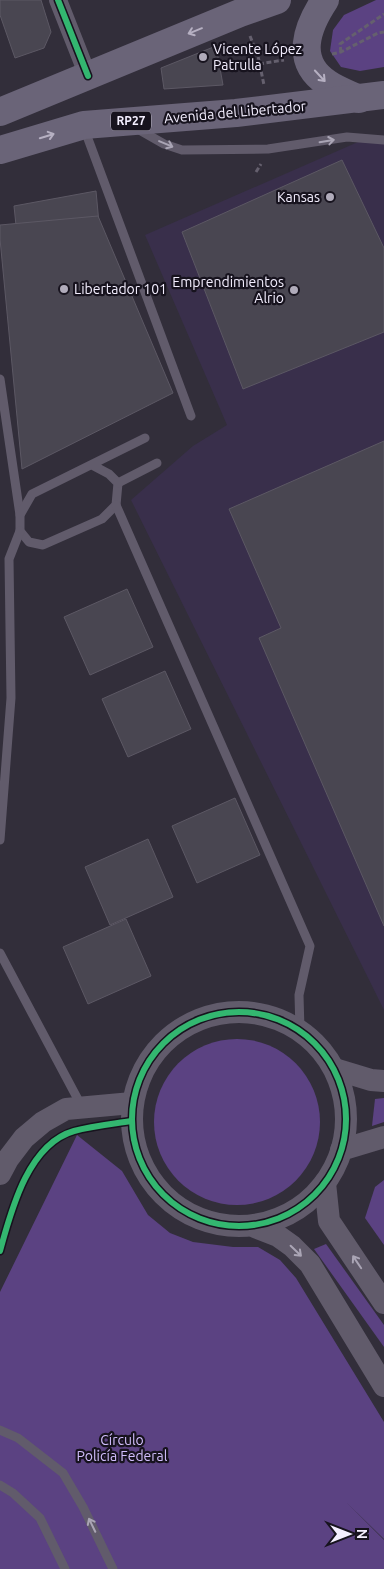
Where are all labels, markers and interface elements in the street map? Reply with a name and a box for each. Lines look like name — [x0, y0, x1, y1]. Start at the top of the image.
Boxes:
one-way arrow — [188, 27, 203, 37]
place label: Vicente López Patrulla — [213, 41, 302, 73]
marker: Vicente López Patrulla — [197, 51, 209, 63]
one-way arrow — [314, 69, 326, 82]
street label: Avenida del Libertador — [163, 98, 307, 126]
road number: RP27 — [111, 112, 151, 130]
one-way arrow — [38, 131, 54, 141]
one-way arrow — [319, 135, 335, 145]
one-way arrow — [158, 139, 173, 149]
place label: Kansas — [277, 189, 320, 205]
marker: Kansas — [324, 191, 336, 203]
place label: Emprendimientos Alrio — [172, 274, 284, 306]
place label: Libertador 101 — [74, 281, 167, 297]
marker: Libertador 101 — [58, 283, 70, 295]
marker: Emprendimientos Alrio — [288, 284, 300, 296]
one-way arrow — [290, 1245, 303, 1257]
one-way arrow — [352, 1255, 362, 1269]
park label: Círculo Policía Federal — [77, 1432, 168, 1464]
north arrow — [324, 1509, 374, 1559]
one-way arrow — [87, 1518, 96, 1533]
text: N — [354, 1529, 370, 1539]

